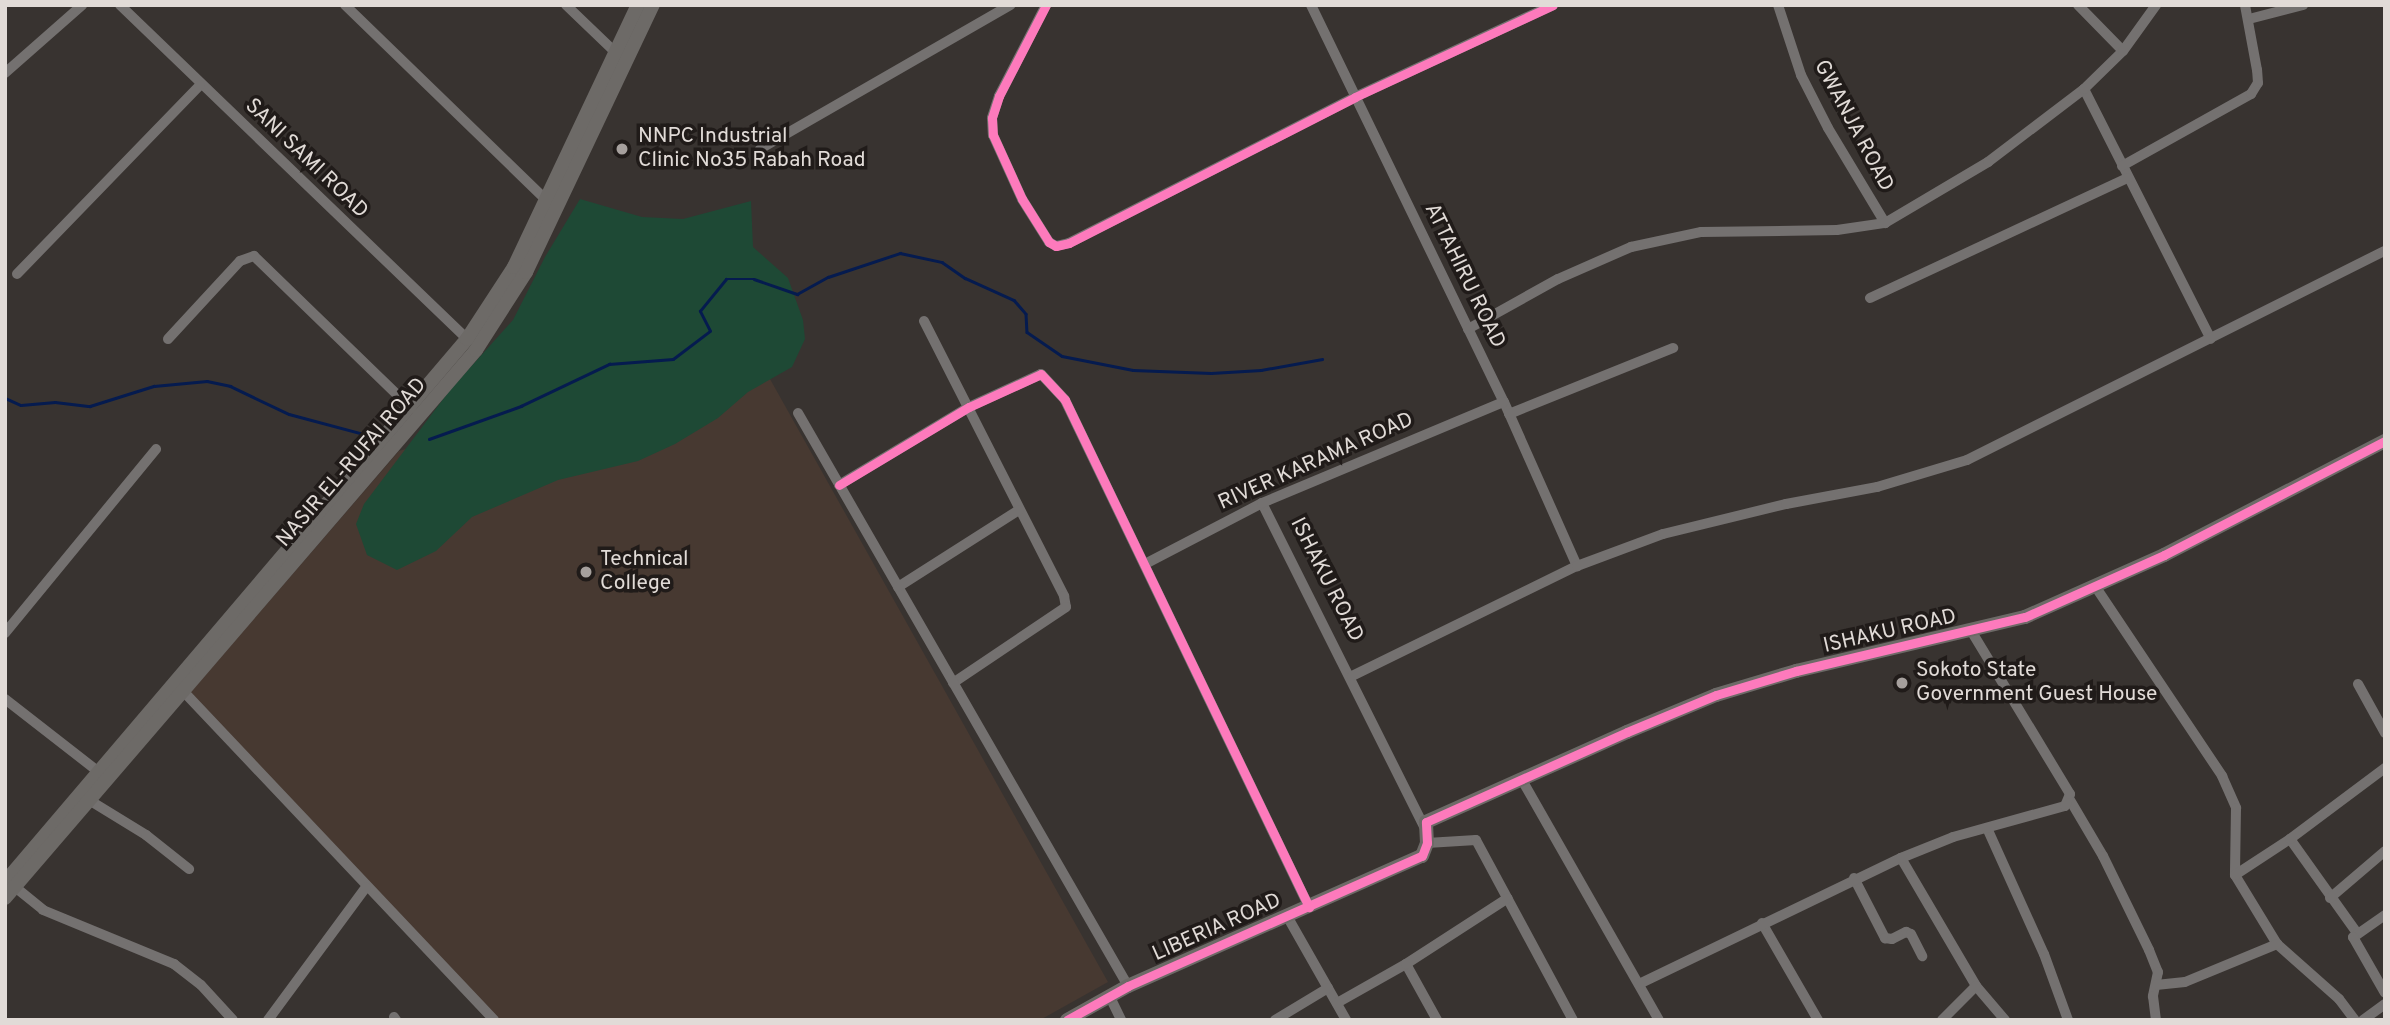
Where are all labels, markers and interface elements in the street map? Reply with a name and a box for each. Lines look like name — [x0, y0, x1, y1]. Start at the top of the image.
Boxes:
street label: GWANJA ROAD — [1808, 56, 1898, 196]
street label: SANI SAMI ROAD — [239, 94, 373, 224]
place label: NNPC Industrial Clinic No35 Rabah Road — [638, 124, 866, 174]
marker: NNPC Industrial Clinic No35 Rabah Road — [612, 139, 632, 159]
street label: ATTAHIRU ROAD — [1418, 199, 1510, 353]
street label: NASIR EL-RUFAI ROAD — [272, 373, 432, 553]
street label: RIVER KARAMA ROAD — [1214, 407, 1418, 517]
street label: ISHAKU ROAD — [1284, 514, 1368, 646]
place label: Technical College — [600, 547, 689, 597]
marker: Technical College — [578, 564, 594, 580]
street label: ISHAKU ROAD — [1821, 604, 1959, 660]
place label: Sokoto State Government Guest House — [1916, 658, 2157, 708]
marker: Sokoto State Government Guest House — [1894, 675, 1910, 691]
street label: LIBERIA ROAD — [1148, 888, 1286, 968]

